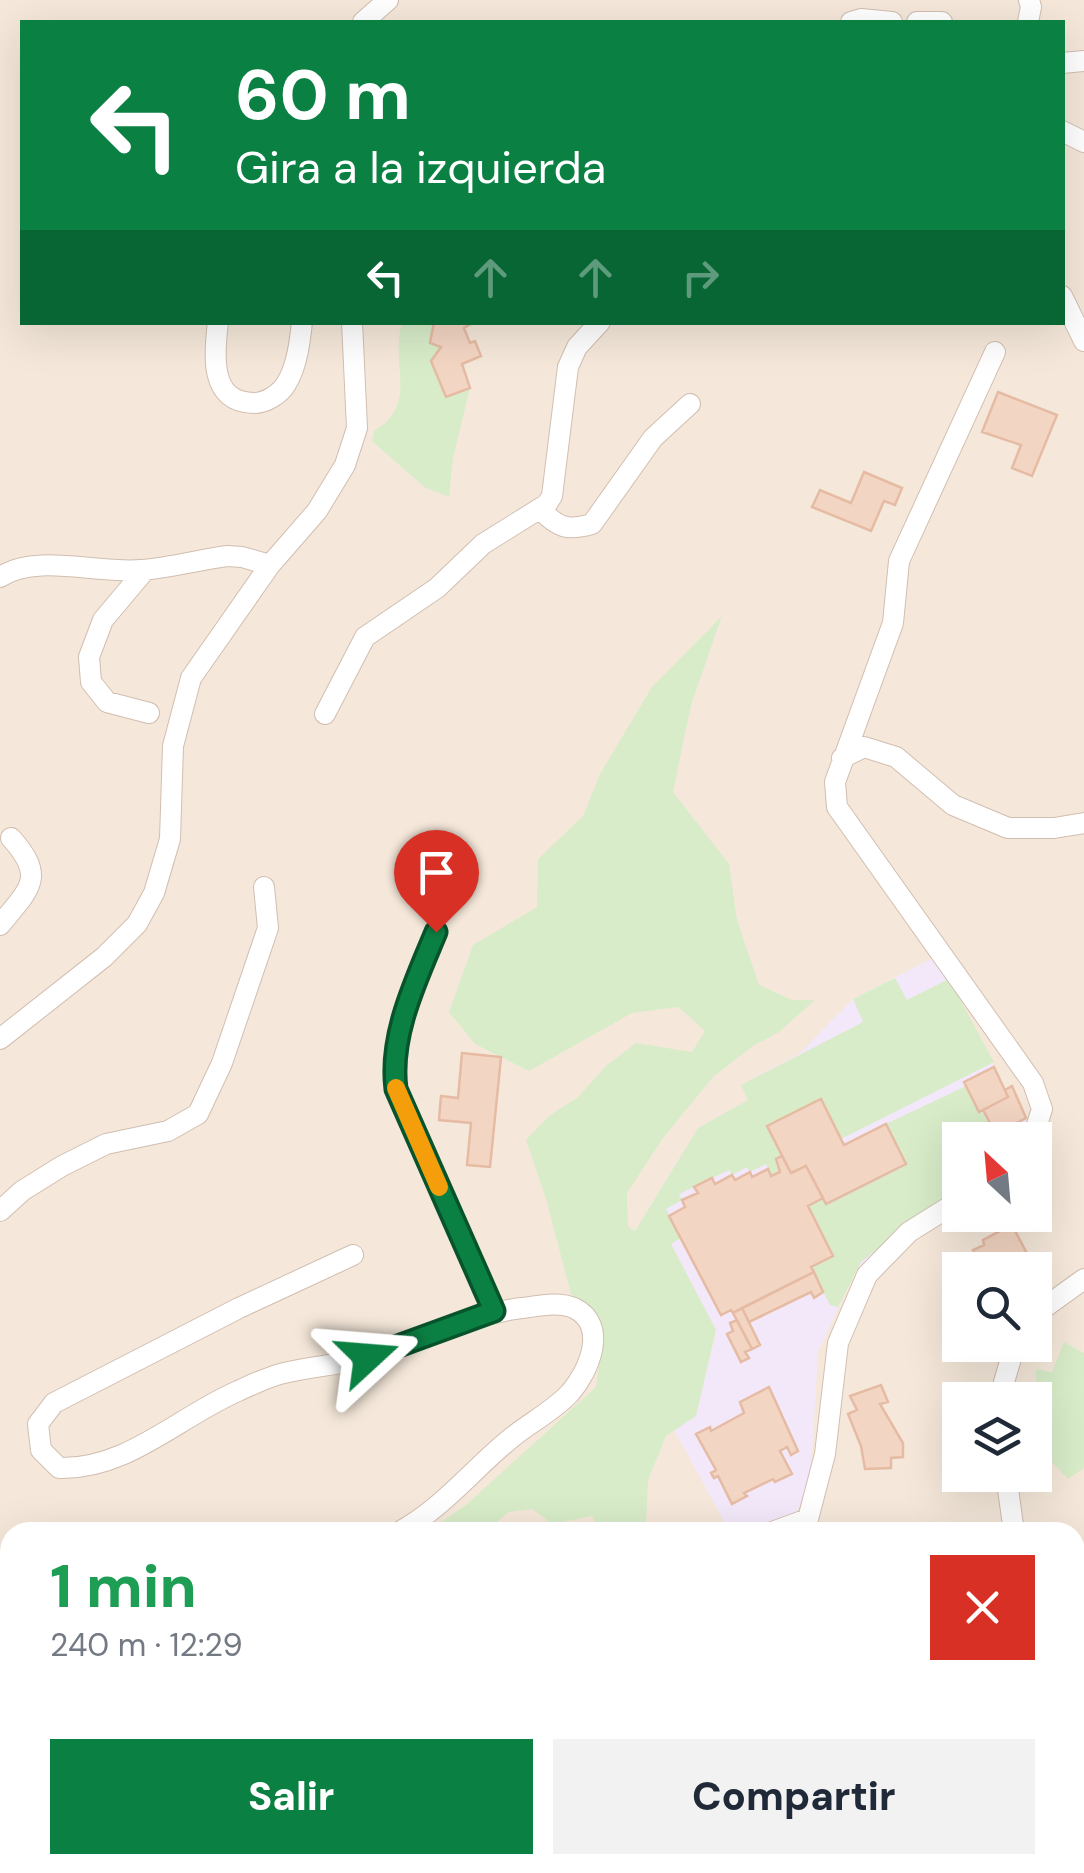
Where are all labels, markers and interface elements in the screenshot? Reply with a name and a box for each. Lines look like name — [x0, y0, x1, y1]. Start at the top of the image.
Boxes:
text: 60 m — [235, 50, 411, 141]
icon: left — [70, 60, 200, 190]
text: Gira a la izquierda — [235, 138, 606, 197]
icon: left — [358, 250, 413, 305]
icon: ahead — [463, 250, 518, 305]
icon: ahead — [568, 250, 623, 305]
icon: right — [673, 250, 728, 305]
pin — [394, 830, 479, 933]
icon: arrive — [409, 845, 464, 900]
north arrow — [942, 1122, 1052, 1232]
map controls — [942, 1122, 1052, 1492]
button: search — [942, 1252, 1052, 1362]
position arrow — [316, 1305, 420, 1409]
button: layers — [942, 1382, 1052, 1492]
text: 1 min — [50, 1547, 197, 1626]
button: close — [930, 1555, 1035, 1660]
text: 240 m · 12:29 — [50, 1624, 243, 1666]
button: Salir — [50, 1739, 533, 1854]
button: Compartir — [553, 1739, 1035, 1854]

